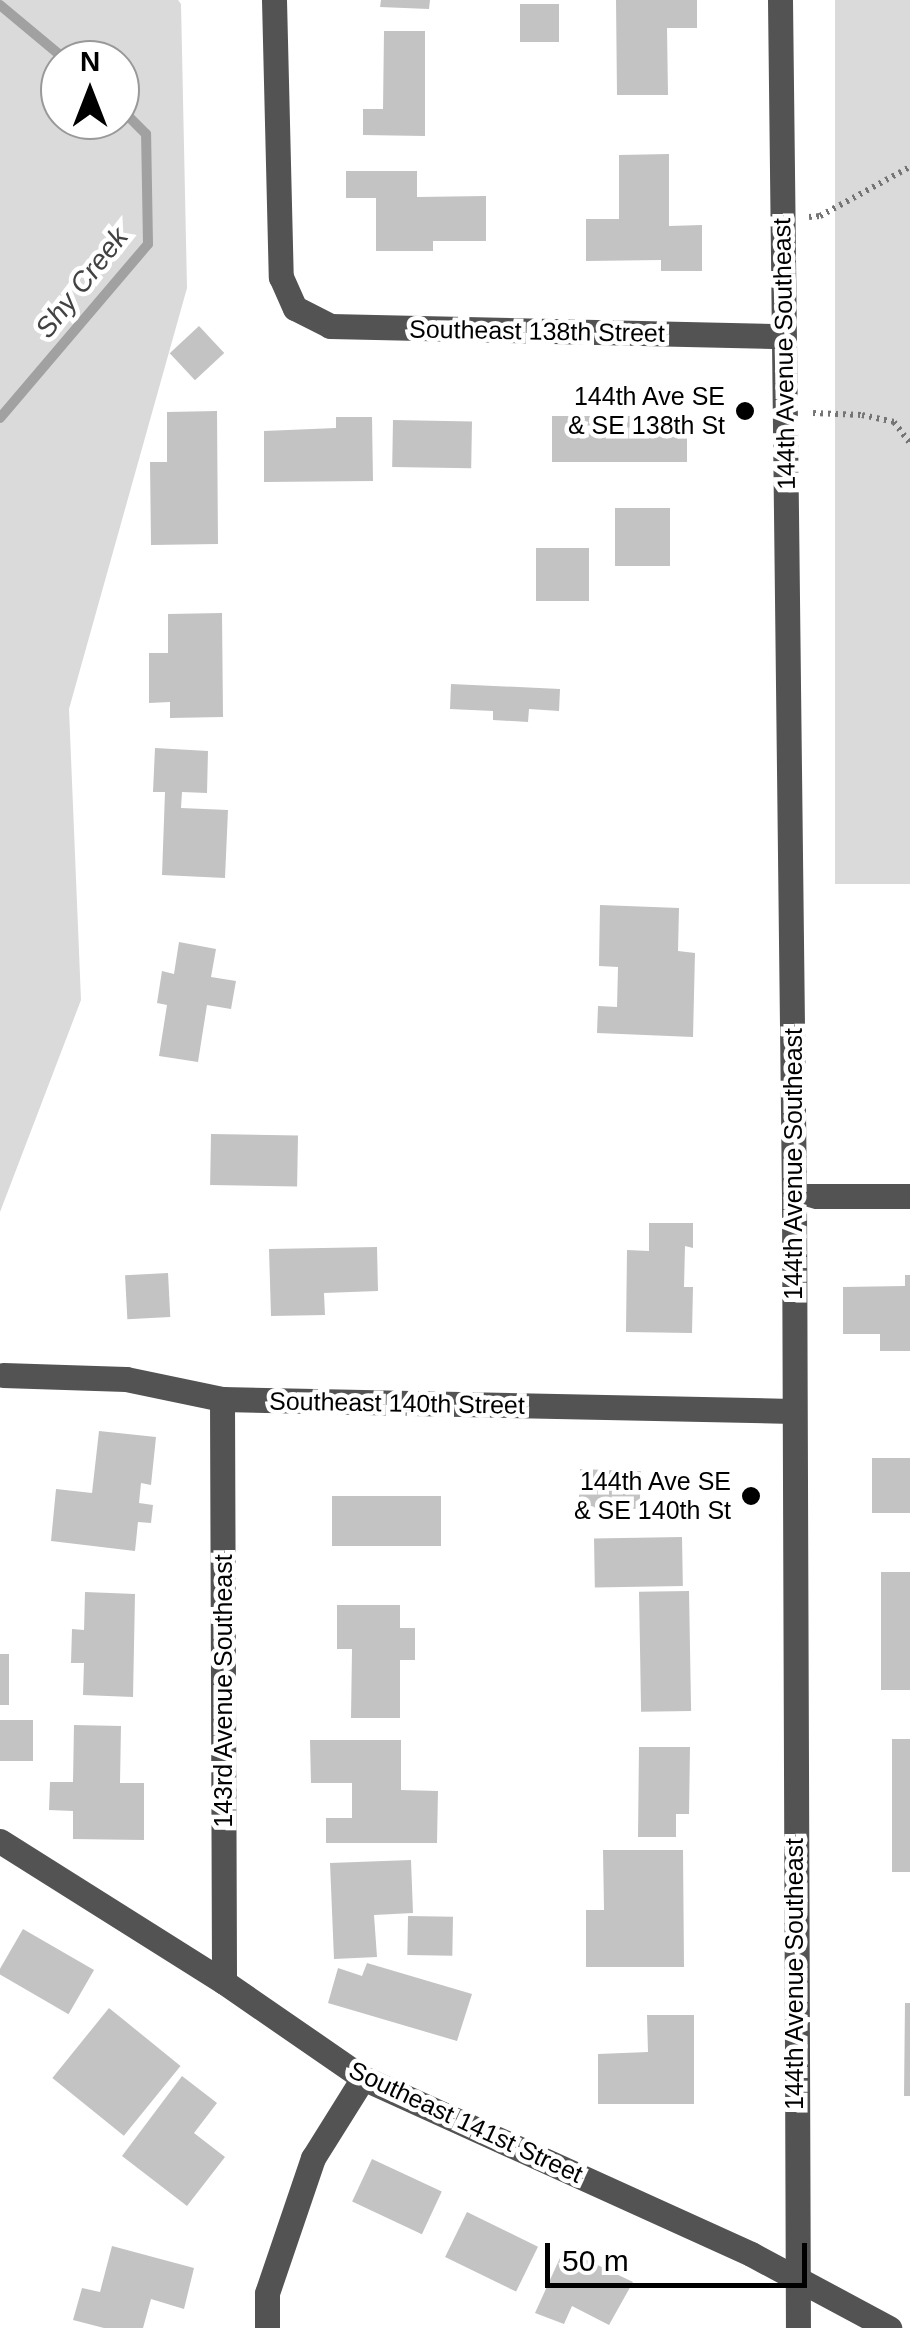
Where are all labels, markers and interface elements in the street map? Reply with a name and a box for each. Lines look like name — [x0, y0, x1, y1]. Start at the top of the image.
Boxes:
north arrow — [40, 40, 140, 140]
text: N — [80, 46, 100, 77]
street label: 144th Avenue Southeast — [767, 217, 801, 491]
water label: Shy Creek — [29, 221, 135, 345]
street label: Southeast 138th Street — [409, 314, 665, 348]
place label: 144th Ave SE & SE 138th St — [568, 382, 725, 441]
marker: 144th Ave SE & SE 138th St — [734, 400, 756, 422]
street label: 144th Avenue Southeast — [778, 1027, 808, 1301]
street label: Southeast 140th Street — [269, 1386, 525, 1420]
place label: 144th Ave SE & SE 140th St — [574, 1467, 731, 1526]
marker: 144th Ave SE & SE 140th St — [740, 1485, 762, 1507]
street label: 143rd Avenue Southeast — [208, 1554, 238, 1828]
street label: 144th Avenue Southeast — [779, 1837, 809, 2111]
street label: Southeast 141st Street — [344, 2055, 588, 2189]
scale bar — [550, 2223, 812, 2285]
text: 50 m — [562, 2244, 629, 2277]

